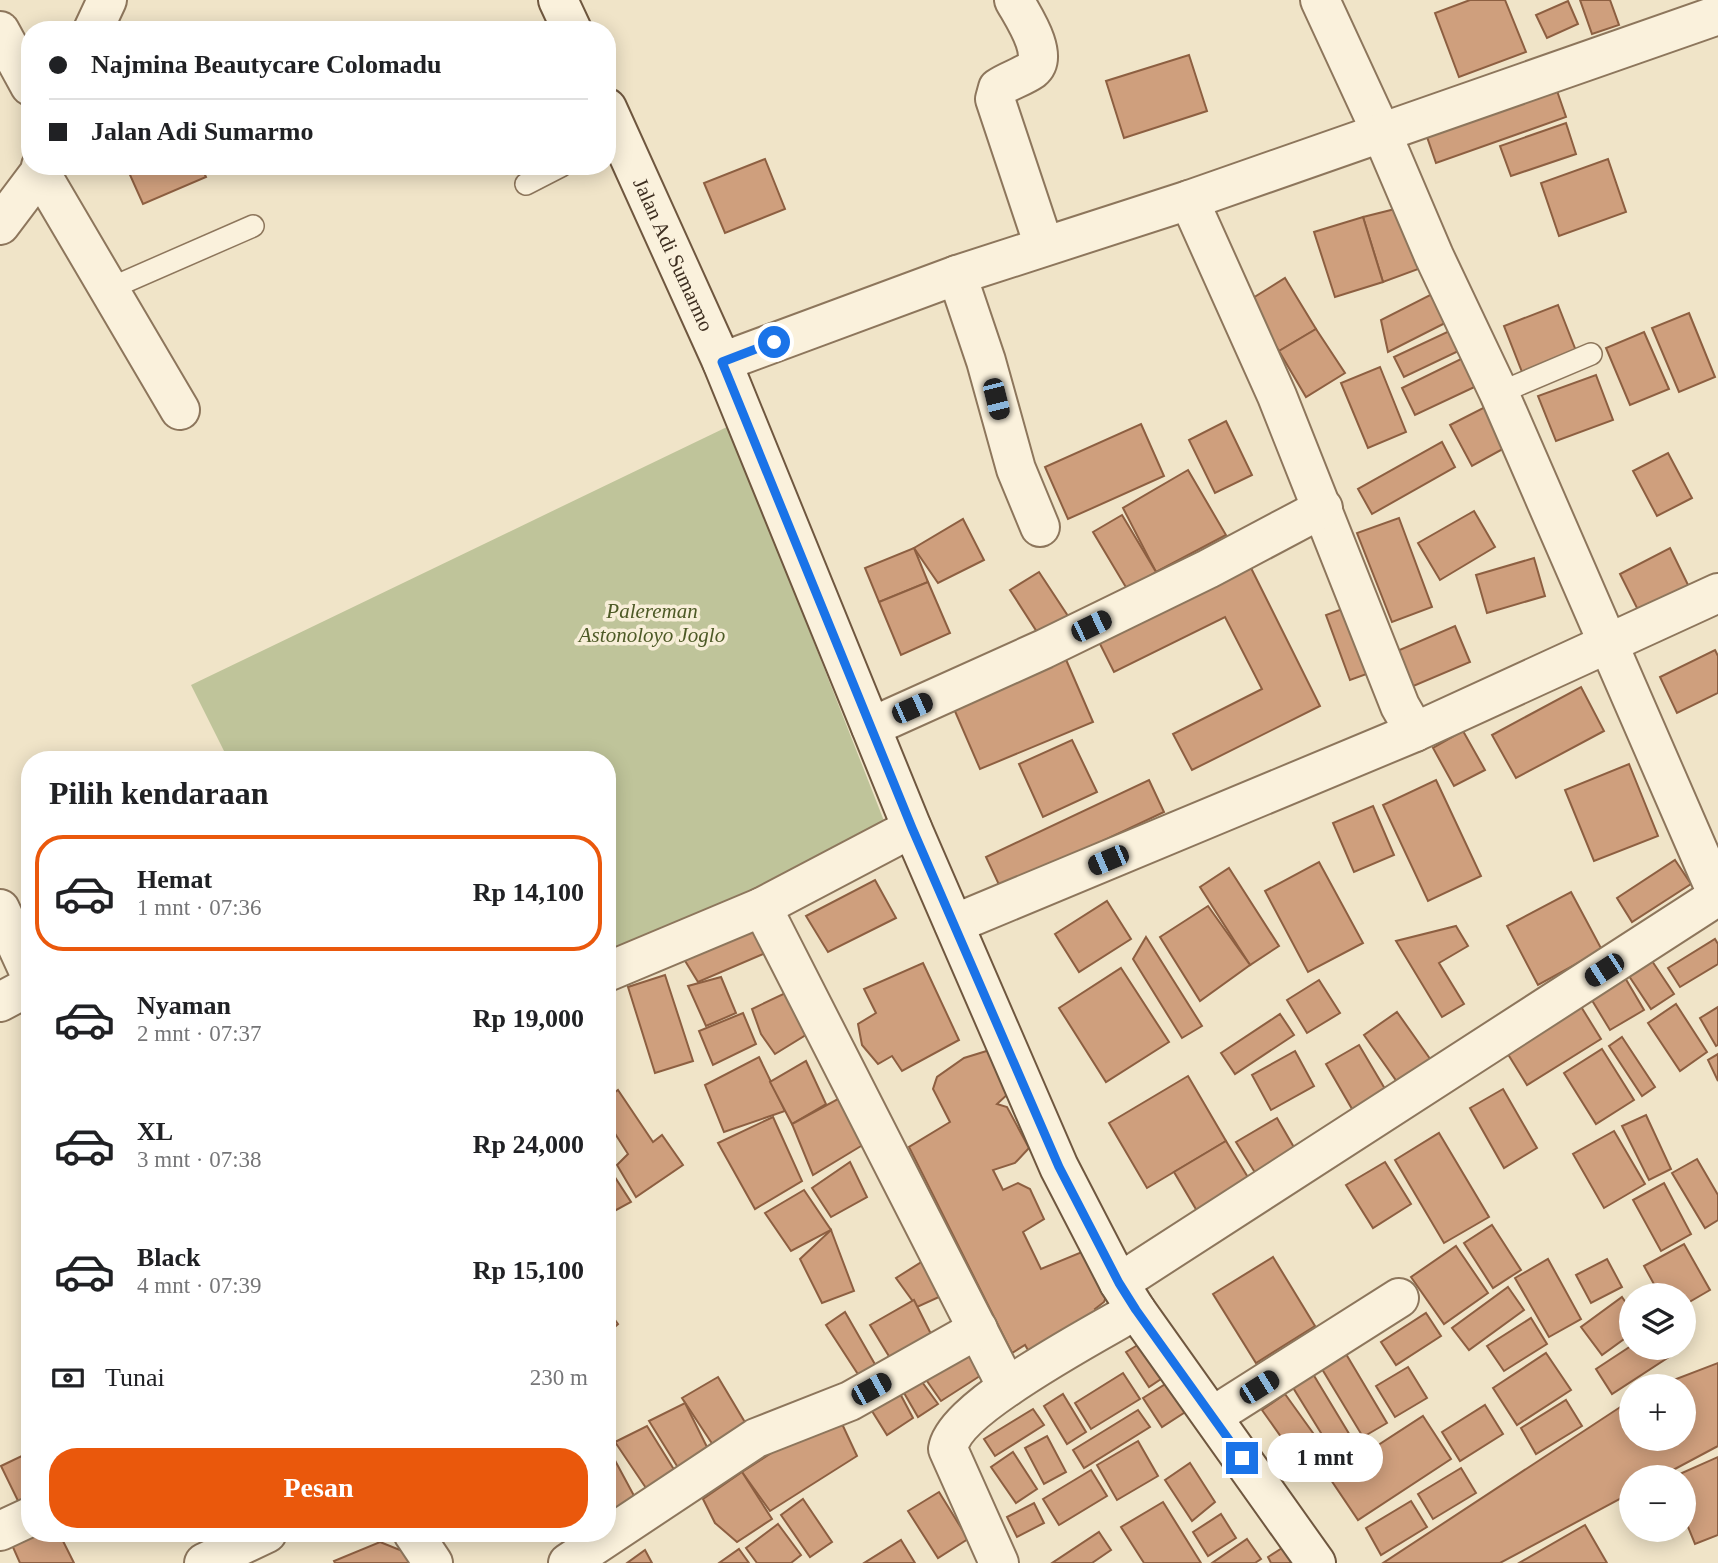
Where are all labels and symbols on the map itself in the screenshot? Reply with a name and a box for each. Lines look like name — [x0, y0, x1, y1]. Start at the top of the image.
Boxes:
street label: Jalan Adi Sumarmo — [628, 174, 719, 335]
route start — [758, 326, 790, 358]
car — [981, 376, 1012, 422]
park label: Palereman Astonoloyo Joglo — [577, 599, 725, 647]
car — [1068, 607, 1115, 645]
car — [889, 690, 936, 726]
car — [1085, 842, 1132, 878]
car — [1581, 950, 1628, 990]
car — [1236, 1367, 1283, 1407]
car — [848, 1370, 895, 1408]
callout: 1 mnt — [1266, 1434, 1382, 1482]
route end — [1226, 1442, 1258, 1474]

